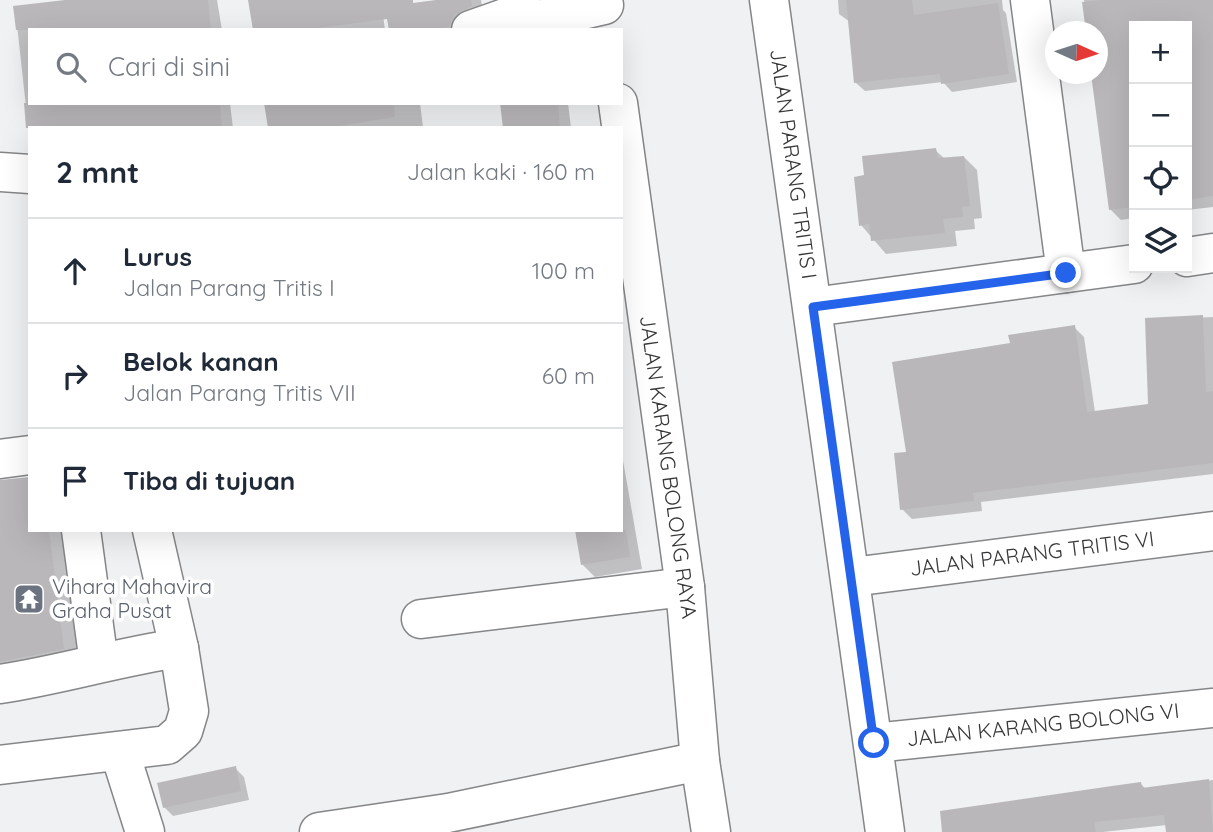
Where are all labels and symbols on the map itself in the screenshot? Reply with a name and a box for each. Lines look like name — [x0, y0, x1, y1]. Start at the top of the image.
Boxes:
north arrow — [1045, 21, 1108, 84]
street label: JALAN PARANG TRITIS I — [765, 47, 823, 281]
route end — [1050, 257, 1081, 288]
street label: JALAN KARANG BOLONG RAYA — [635, 314, 703, 620]
street label: JALAN PARANG TRITIS VI — [908, 525, 1156, 581]
place label: Vihara Mahavira Graha Pusat — [52, 573, 212, 623]
temple icon: Vihara Mahavira Graha Pusat — [12, 582, 46, 616]
street label: JALAN KARANG BOLONG VI — [905, 697, 1180, 751]
route start — [858, 727, 889, 758]

